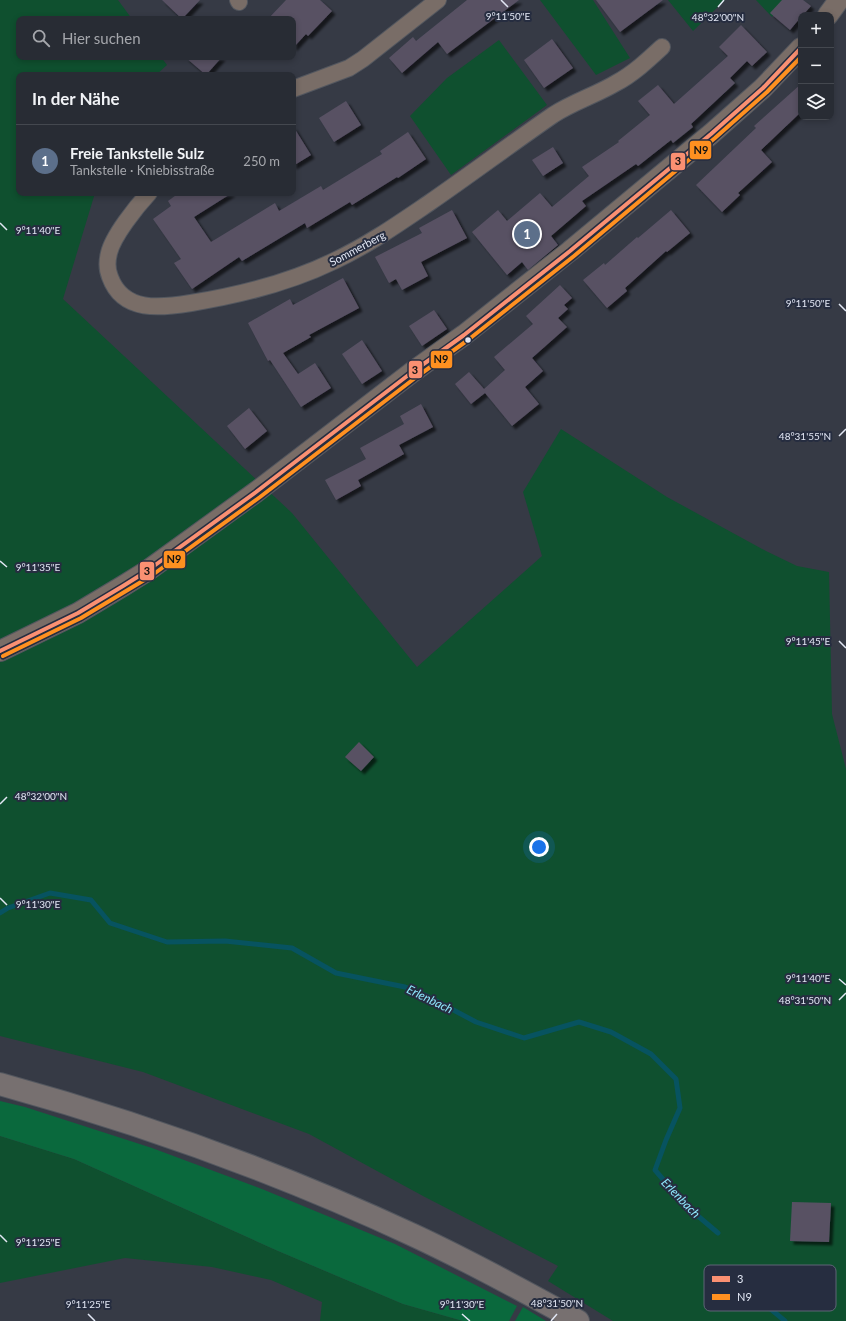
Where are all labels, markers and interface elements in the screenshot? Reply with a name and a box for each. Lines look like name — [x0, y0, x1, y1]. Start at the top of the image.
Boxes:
text: 9°11'50"E — [486, 10, 531, 22]
text: 48°32'00"N — [692, 11, 744, 23]
map controls — [798, 12, 834, 120]
button: + — [798, 12, 834, 48]
search box — [16, 16, 296, 60]
icon: search — [30, 27, 52, 49]
text: Hier suchen — [62, 29, 141, 47]
button: − — [798, 48, 834, 84]
button: layers — [798, 84, 834, 120]
text: In der Nähe — [32, 88, 120, 109]
line badge: N9 — [689, 140, 712, 160]
text: N9 — [694, 143, 708, 156]
text: Freie Tankstelle Sulz — [70, 144, 204, 162]
line badge: 3 — [670, 152, 686, 171]
text: 1 — [41, 153, 49, 169]
text: 250 m — [243, 153, 280, 169]
text: 3 — [675, 154, 681, 167]
text: Tankstelle · Kniebisstraße — [70, 162, 214, 178]
pin: 1 — [514, 219, 540, 249]
text: 9°11'40"E — [16, 224, 61, 236]
street label: Sommerberg — [327, 228, 388, 268]
text: 9°11'50"E — [786, 297, 831, 309]
unlabelled marker — [463, 335, 473, 345]
line badge: N9 — [430, 350, 453, 369]
text: N9 — [434, 352, 448, 365]
line badge: 3 — [408, 360, 423, 379]
text: 3 — [412, 363, 418, 376]
text: 48°31'55"N — [779, 430, 831, 442]
line badge: N9 — [163, 550, 186, 569]
text: N9 — [167, 552, 181, 565]
text: 9°11'35"E — [16, 561, 61, 573]
line badge: 3 — [139, 561, 155, 581]
text: 3 — [144, 564, 150, 577]
text: 9°11'45"E — [786, 635, 831, 647]
text: 48°32'00"N — [15, 790, 67, 802]
your location — [529, 837, 549, 857]
text: 9°11'30"E — [16, 898, 61, 910]
text: 9°11'40"E — [786, 972, 831, 984]
water label: Erlenbach — [404, 981, 456, 1017]
text: 48°31'50"N — [779, 994, 831, 1006]
water label: Erlenbach — [658, 1175, 704, 1221]
text: 9°11'25"E — [16, 1236, 61, 1248]
legend — [704, 1265, 836, 1311]
text: 3 — [737, 1272, 743, 1285]
text: N9 — [737, 1290, 752, 1303]
text: 48°31'50"N — [531, 1297, 583, 1309]
text: 9°11'25"E — [66, 1298, 111, 1310]
text: 9°11'30"E — [440, 1298, 485, 1310]

